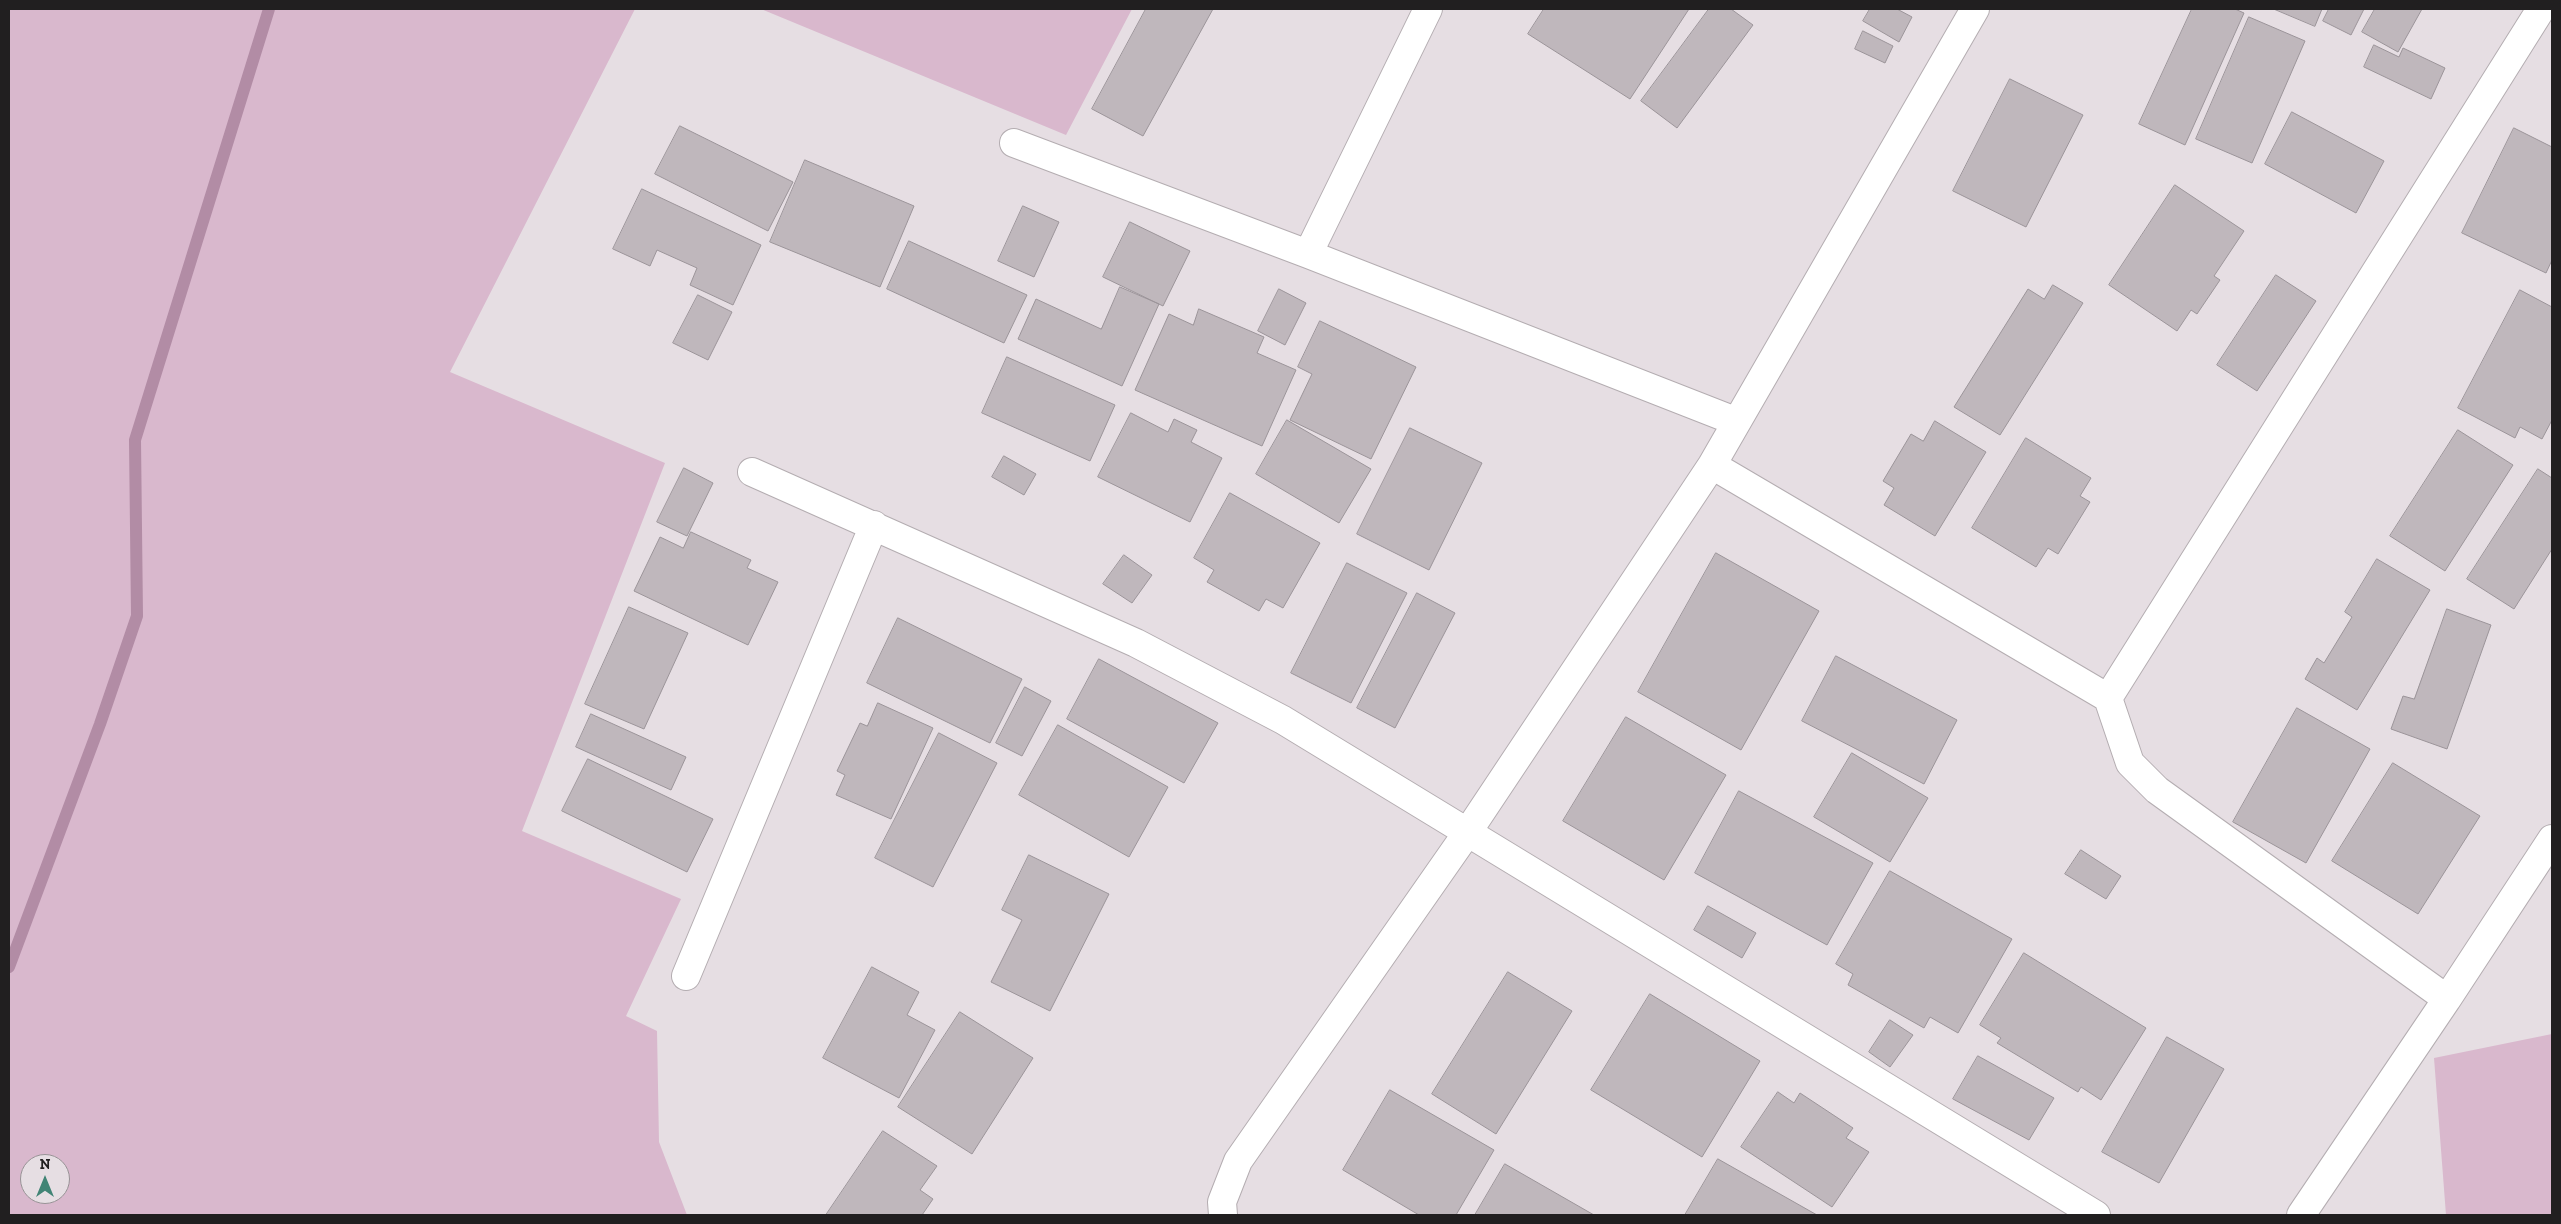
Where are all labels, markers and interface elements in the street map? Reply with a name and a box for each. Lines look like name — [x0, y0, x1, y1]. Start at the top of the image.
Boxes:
north arrow — [20, 1154, 70, 1204]
text: N — [40, 1156, 50, 1173]

